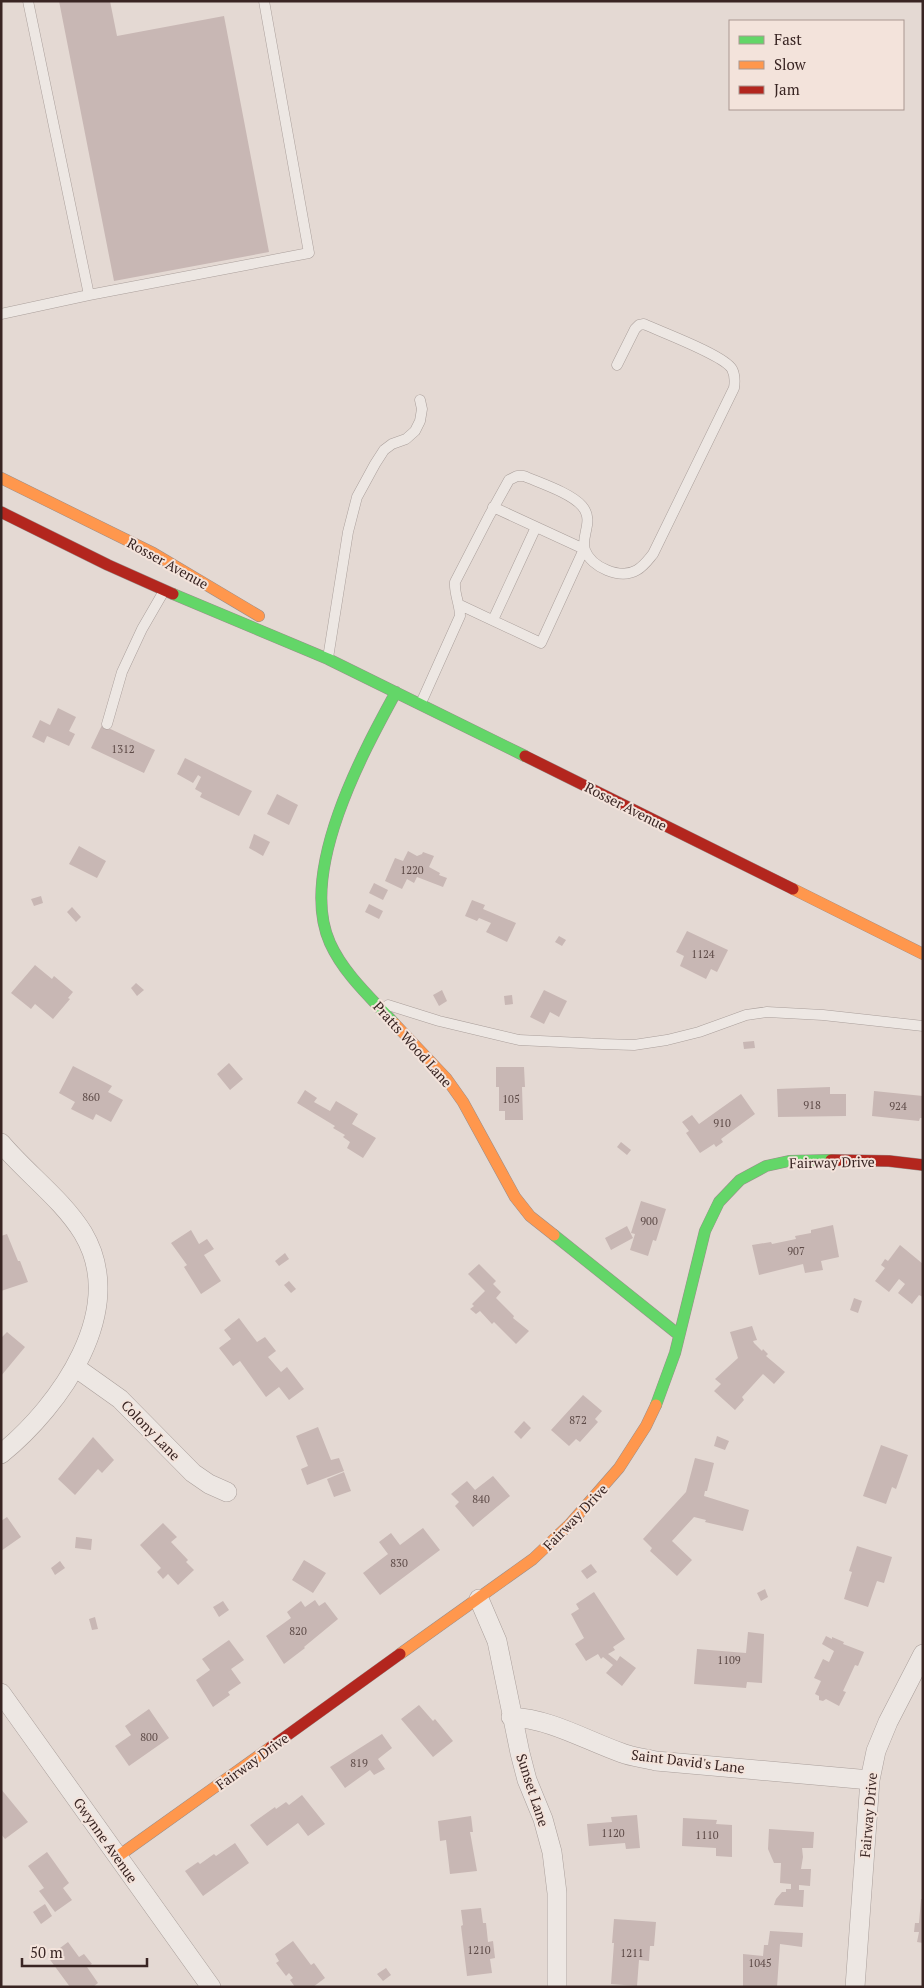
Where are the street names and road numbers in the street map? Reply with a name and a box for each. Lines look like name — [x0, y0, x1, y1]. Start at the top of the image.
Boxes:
street label: Rosser Avenue — [124, 533, 212, 593]
street label: Rosser Avenue — [582, 777, 670, 835]
street label: Pratts Wood Lane — [369, 997, 457, 1091]
street label: Fairway Drive — [789, 1152, 875, 1172]
street label: Colony Lane — [117, 1396, 185, 1464]
street label: Fairway Drive — [538, 1480, 612, 1554]
street label: Fairway Drive — [212, 1728, 292, 1794]
street label: Saint David's Lane — [630, 1745, 746, 1777]
street label: Sunset Lane — [512, 1751, 554, 1829]
street label: Fairway Drive — [855, 1772, 881, 1858]
street label: Gwynne Avenue — [70, 1794, 142, 1886]

